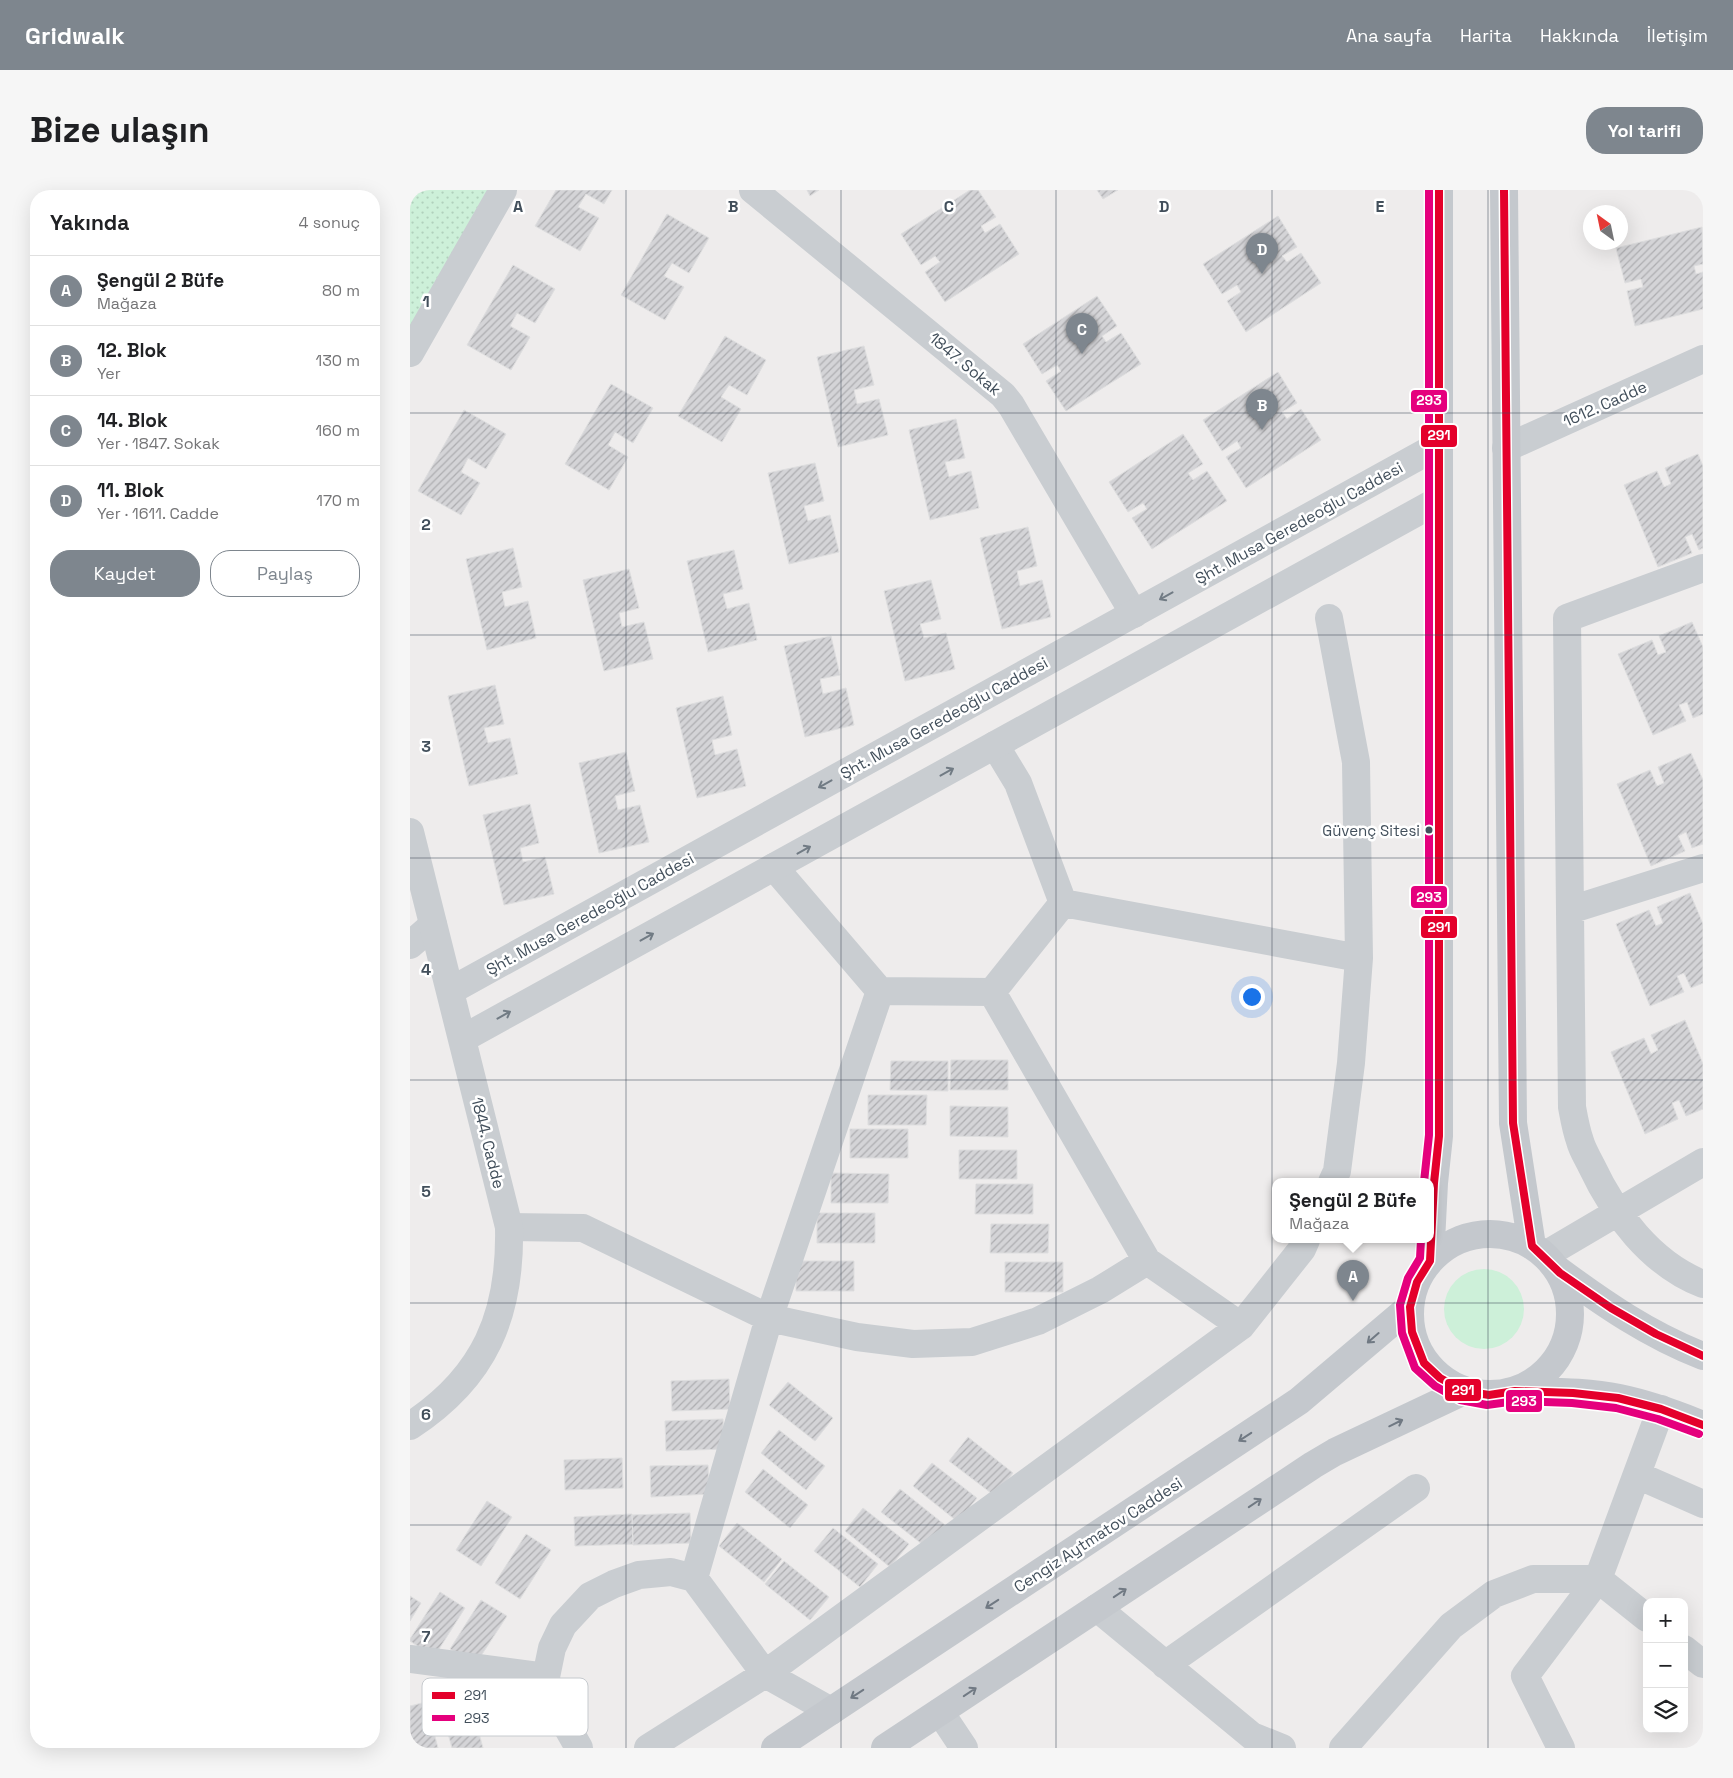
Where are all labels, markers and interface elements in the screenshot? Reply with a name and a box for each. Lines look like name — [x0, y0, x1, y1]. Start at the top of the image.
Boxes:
text: Gridwalk — [25, 20, 125, 51]
text: Ana sayfa — [1346, 24, 1432, 47]
text: Harita — [1460, 24, 1512, 47]
text: Hakkında — [1540, 24, 1619, 47]
text: İletişim — [1647, 24, 1708, 47]
button: Yol tarifi — [1586, 107, 1703, 154]
text: Bize ulaşın — [30, 108, 210, 152]
text: A — [513, 196, 523, 217]
text: B — [728, 196, 738, 217]
text: C — [944, 196, 954, 217]
text: D — [1159, 196, 1169, 217]
text: E — [1376, 196, 1385, 217]
north arrow — [1583, 205, 1628, 250]
text: Yakında — [50, 209, 129, 236]
text: 4 sonuç — [299, 212, 360, 233]
pin: D — [1246, 233, 1278, 274]
text: Şengül 2 Büfe — [97, 268, 224, 293]
text: A — [61, 280, 71, 301]
text: 80 m — [322, 280, 360, 301]
text: 1 — [422, 291, 430, 312]
text: Mağaza — [97, 293, 157, 314]
pin: C — [1066, 313, 1098, 354]
street label: 1847. Sokak — [925, 328, 1006, 400]
text: 12. Blok — [97, 338, 167, 363]
text: B — [61, 350, 71, 371]
text: 130 m — [316, 350, 360, 371]
text: Yer — [97, 363, 121, 384]
street label: 1612. Cadde — [1560, 376, 1650, 432]
pin: B — [1246, 389, 1278, 430]
line badge: 293 — [1410, 389, 1448, 413]
text: 293 — [1416, 391, 1442, 409]
text: 14. Blok — [97, 408, 168, 433]
text: C — [61, 420, 71, 441]
text: 160 m — [315, 420, 360, 441]
line badge: 291 — [1420, 424, 1458, 448]
text: 291 — [1427, 426, 1451, 444]
text: Yer · 1847. Sokak — [97, 433, 220, 454]
street label: Şht. Musa Geredeoğlu Caddesi — [1191, 457, 1407, 589]
text: 11. Blok — [97, 478, 164, 503]
text: D — [61, 490, 71, 511]
text: 170 m — [316, 490, 360, 511]
text: Yer · 1611. Cadde — [97, 503, 219, 524]
text: 2 — [421, 514, 431, 535]
button: Kaydet — [50, 550, 200, 597]
button: Paylaş — [210, 550, 360, 597]
one-way arrow — [1159, 592, 1174, 601]
street label: Şht. Musa Geredeoğlu Caddesi — [836, 652, 1052, 784]
text: 3 — [421, 736, 431, 757]
one-way arrow — [939, 766, 953, 776]
one-way arrow — [817, 779, 832, 789]
place label: Güvenç Sitesi — [1322, 821, 1420, 840]
marker: Güvenç Sitesi — [1424, 825, 1434, 835]
one-way arrow — [797, 845, 812, 855]
street label: Şht. Musa Geredeoğlu Caddesi — [482, 848, 698, 980]
line badge: 293 — [1410, 885, 1448, 909]
text: 293 — [1416, 888, 1442, 906]
line badge: 291 — [1420, 915, 1458, 939]
text: 291 — [1427, 918, 1451, 936]
one-way arrow — [639, 932, 654, 942]
text: 4 — [421, 959, 431, 980]
your location — [1239, 984, 1265, 1010]
one-way arrow — [497, 1010, 511, 1020]
street label: 1844. Cadde — [466, 1095, 510, 1191]
popup — [1272, 1178, 1434, 1243]
text: 5 — [421, 1181, 431, 1202]
text: Şengül 2 Büfe — [1289, 1188, 1417, 1213]
text: Mağaza — [1289, 1213, 1349, 1234]
pin: A — [1337, 1260, 1369, 1301]
one-way arrow — [1367, 1333, 1380, 1344]
line badge: 291 — [1444, 1378, 1482, 1402]
text: 291 — [1451, 1381, 1475, 1399]
line badge: 293 — [1505, 1389, 1543, 1413]
text: 293 — [1511, 1392, 1537, 1410]
text: 6 — [421, 1404, 431, 1425]
one-way arrow — [1388, 1418, 1403, 1427]
one-way arrow — [1238, 1433, 1252, 1443]
street label: Cengiz Aytmatov Caddesi — [1010, 1473, 1186, 1597]
one-way arrow — [1248, 1498, 1262, 1508]
one-way arrow — [1112, 1588, 1126, 1598]
map controls — [1643, 1598, 1688, 1733]
button: + — [1643, 1598, 1688, 1643]
one-way arrow — [986, 1599, 1000, 1609]
text: 7 — [422, 1626, 431, 1647]
button: − — [1643, 1643, 1688, 1688]
legend — [422, 1678, 588, 1736]
text: 291 — [464, 1686, 487, 1704]
one-way arrow — [962, 1687, 976, 1697]
button: layers — [1643, 1688, 1688, 1733]
one-way arrow — [850, 1689, 864, 1699]
text: 293 — [464, 1709, 489, 1727]

